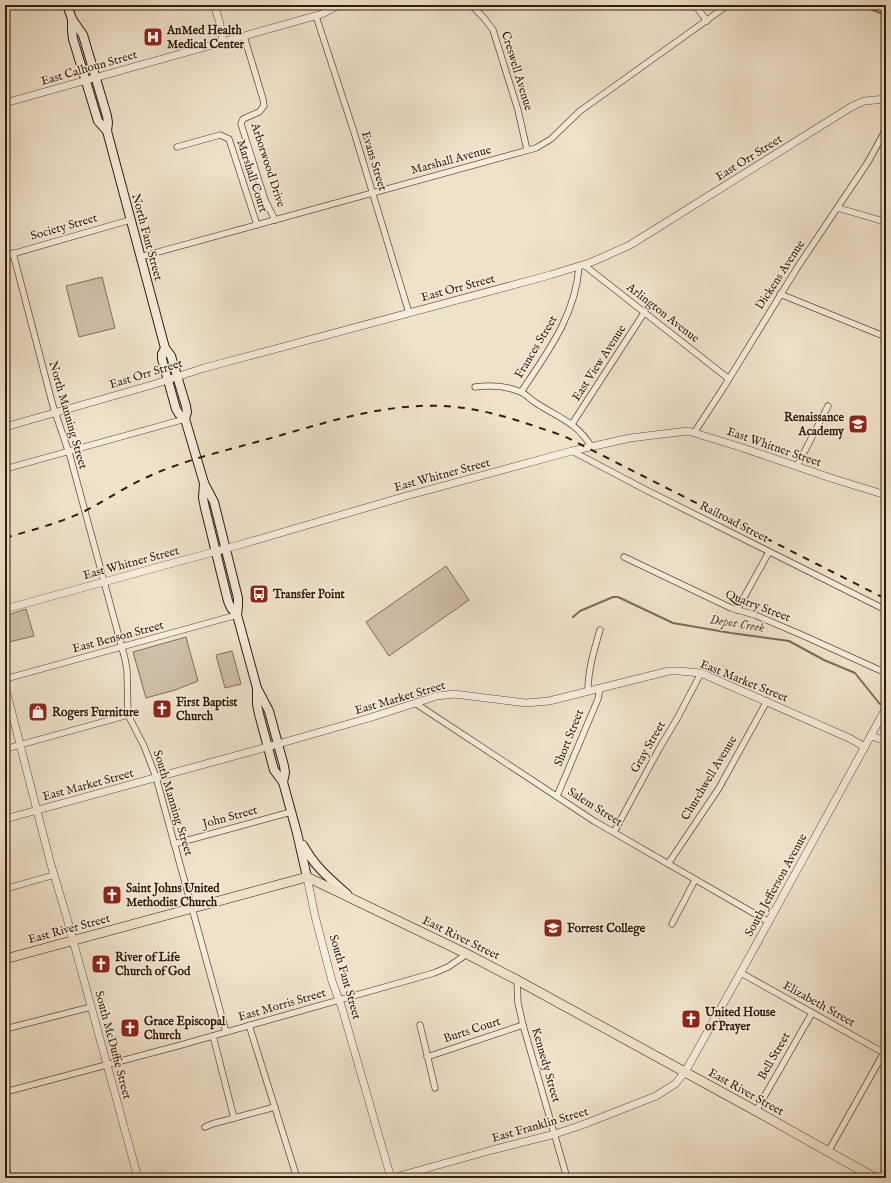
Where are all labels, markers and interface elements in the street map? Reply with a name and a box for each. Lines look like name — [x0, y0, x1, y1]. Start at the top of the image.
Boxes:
place label: AnMed Health Medical Center — [166, 23, 245, 52]
hospital icon: AnMed Health Medical Center — [142, 26, 164, 48]
street label: Creswell Avenue — [498, 30, 536, 113]
street label: East Calhoun Street — [39, 47, 139, 89]
street label: Arborwood Drive — [247, 120, 289, 209]
street label: Evans Street — [358, 129, 390, 193]
street label: East Orr Street — [713, 132, 785, 184]
street label: Marshall Court — [233, 138, 271, 214]
street label: Marshall Avenue — [409, 142, 493, 178]
street label: North Fant Street — [128, 192, 166, 282]
street label: Society Street — [29, 210, 99, 244]
street label: Dickens Avenue — [752, 237, 808, 313]
street label: East Orr Street — [420, 271, 496, 305]
street label: Arlington Avenue — [623, 279, 703, 346]
street label: Frances Street — [511, 313, 561, 381]
street label: East View Avenue — [569, 322, 630, 404]
street label: East Orr Street — [108, 356, 184, 392]
street label: North Manning Street — [45, 359, 91, 471]
place label: Renaissance Academy — [784, 410, 845, 440]
school or university icon: Renaissance Academy — [847, 413, 869, 435]
street label: East Whitner Street — [725, 424, 823, 470]
street label: East Whitner Street — [392, 455, 492, 495]
street label: Railroad Street — [697, 498, 771, 546]
street label: East Whitner Street — [81, 543, 181, 583]
bus stop icon: Transfer Point — [248, 583, 270, 605]
place label: Transfer Point — [272, 587, 346, 602]
street label: Quarry Street — [723, 587, 793, 625]
water label: Depot Creek — [709, 611, 766, 637]
street label: East Benson Street — [71, 618, 165, 656]
street label: East Market Street — [698, 656, 790, 706]
street label: East Market Street — [353, 678, 447, 718]
place label: First Baptist Church — [176, 695, 238, 724]
church icon: First Baptist Church — [151, 698, 173, 720]
shop icon: Rogers Furniture — [27, 701, 49, 723]
place label: Rogers Furniture — [52, 705, 139, 721]
street label: Short Street — [551, 707, 587, 769]
street label: Gray Street — [627, 718, 669, 776]
street label: Churchwell Avenue — [678, 733, 740, 823]
street label: South Manning Street — [150, 748, 196, 858]
street label: East Market Street — [41, 766, 135, 804]
street label: Salem Street — [565, 784, 625, 830]
street label: John Street — [199, 802, 259, 833]
street label: South Jefferson Avenue — [741, 830, 812, 940]
place label: Saint Johns United Methodist Church — [126, 881, 220, 910]
church icon: Saint Johns United Methodist Church — [101, 884, 123, 906]
street label: East River Street — [26, 911, 112, 947]
street label: East River Street — [420, 913, 502, 963]
school or university icon: Forrest College — [542, 917, 564, 939]
place label: Forrest College — [567, 921, 646, 937]
street label: South Fant Street — [326, 933, 364, 1021]
place label: River of Life Church of God — [115, 950, 191, 979]
church icon: River of Life Church of God — [90, 953, 112, 975]
street label: Elizabeth Street — [780, 978, 858, 1030]
street label: East Morris Street — [236, 985, 328, 1025]
street label: South McDuffie Street — [91, 989, 135, 1101]
place label: United House of Prayer — [704, 1005, 776, 1035]
church icon: United House of Prayer — [680, 1008, 702, 1030]
place label: Grace Episcopal Church — [144, 1014, 226, 1043]
street label: Burts Court — [441, 1014, 503, 1046]
church icon: Grace Episcopal Church — [119, 1017, 141, 1039]
street label: Kennedy Street — [528, 1026, 564, 1104]
street label: Bell Street — [754, 1030, 794, 1082]
street label: East River Street — [706, 1065, 786, 1119]
street label: East Franklin Street — [490, 1104, 590, 1146]

